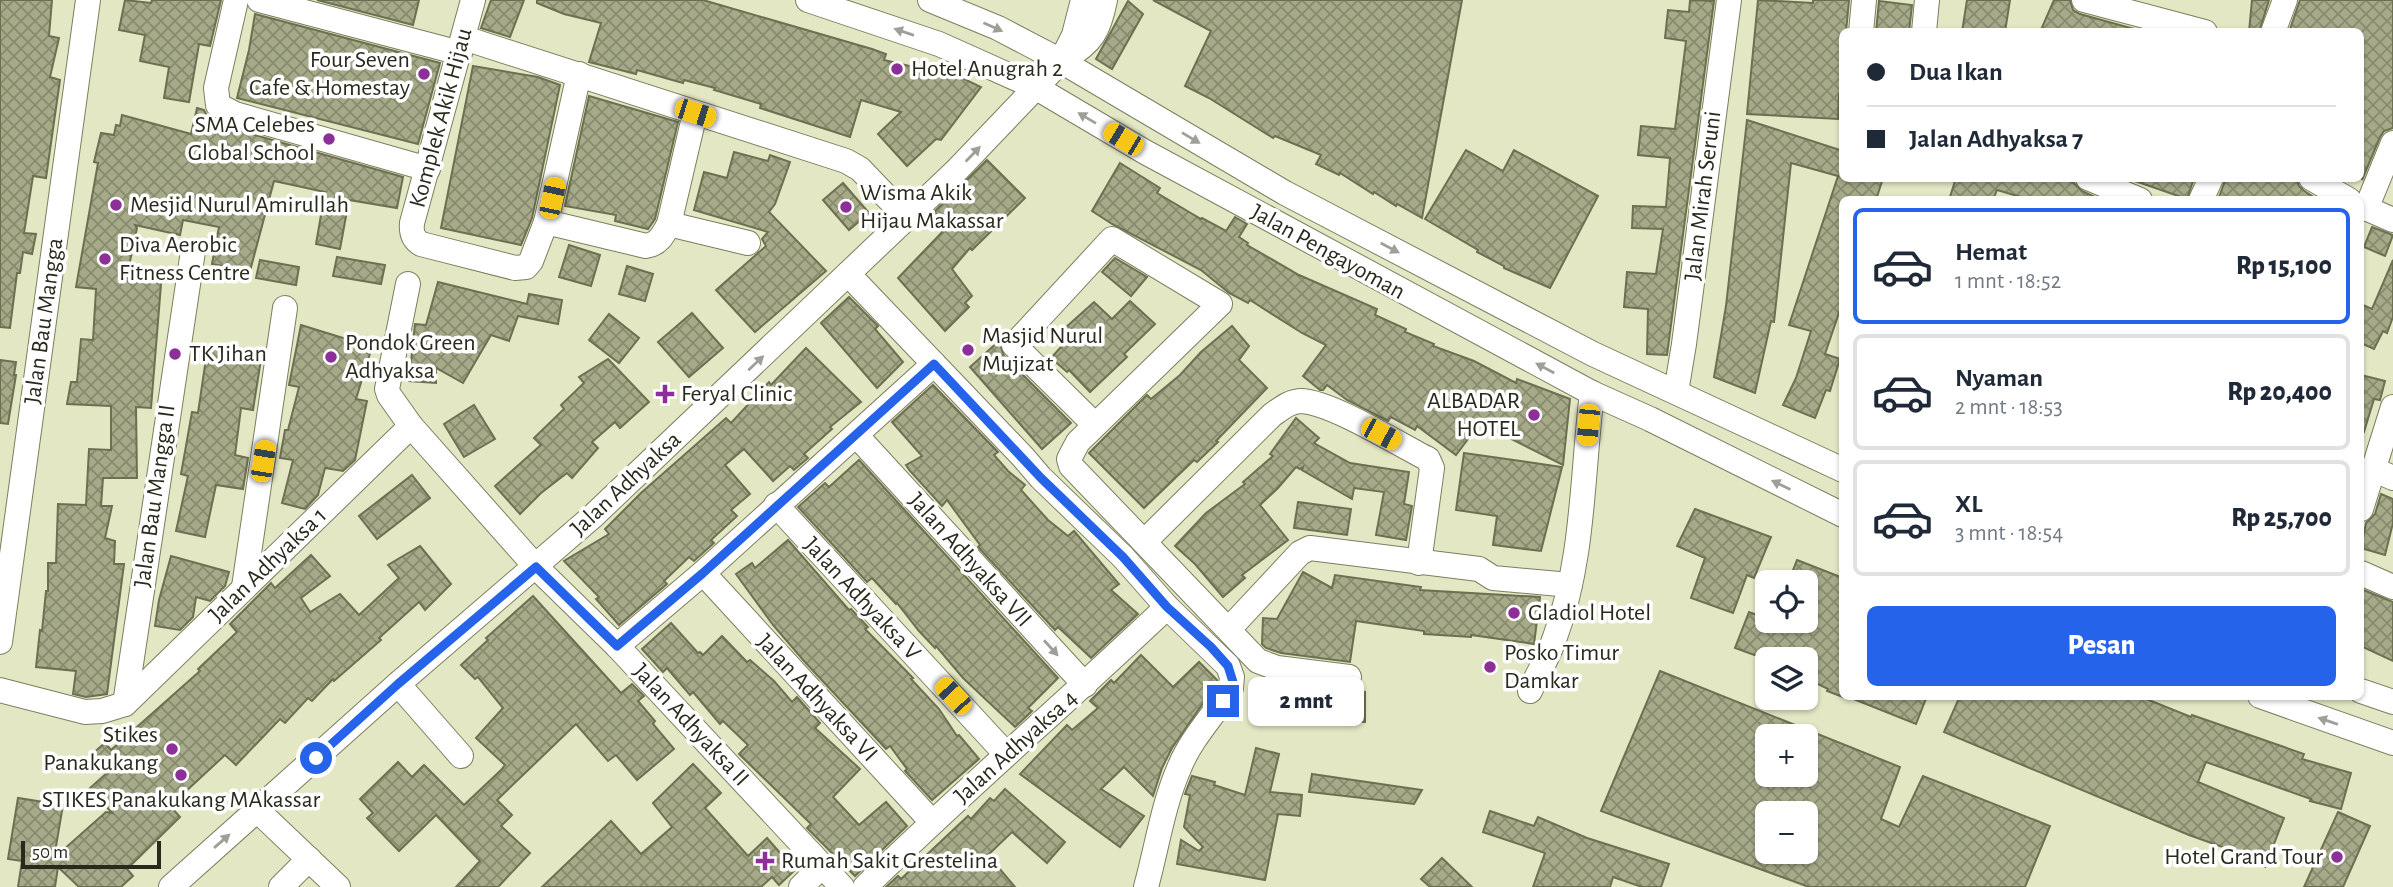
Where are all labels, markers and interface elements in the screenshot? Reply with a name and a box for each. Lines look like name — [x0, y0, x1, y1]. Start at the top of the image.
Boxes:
one-way arrow — [983, 21, 1003, 33]
street label: Komplek Akik Hijau — [405, 26, 477, 210]
one-way arrow — [893, 26, 914, 37]
place label: Four Seven Cafe & Homestay — [249, 48, 410, 100]
place label: Hotel Anugrah 2 — [911, 57, 1063, 81]
text: Dua Ikan — [1909, 59, 2003, 85]
marker: Hotel Anugrah 2 — [889, 61, 905, 77]
marker: Four Seven Cafe & Homestay — [416, 66, 432, 82]
car — [672, 97, 719, 129]
street label: Jalan Mirah Seruni — [1681, 110, 1725, 282]
one-way arrow — [1078, 111, 1097, 124]
place label: SMA Celebes Global School — [188, 113, 315, 165]
car — [1100, 119, 1147, 159]
text: Jalan Adhyaksa 7 — [1909, 126, 2083, 152]
marker: SMA Celebes Global School — [321, 131, 337, 147]
one-way arrow — [1182, 132, 1201, 144]
one-way arrow — [964, 146, 980, 163]
car — [538, 175, 567, 221]
place label: Wisma Akik Hijau Makassar — [860, 181, 1004, 233]
place label: Mesjid Nurul Amirullah — [130, 193, 349, 217]
marker: Mesjid Nurul Amirullah — [108, 197, 124, 213]
marker: Wisma Akik Hijau Makassar — [838, 199, 854, 215]
street label: Jalan Pengayoman — [1247, 200, 1409, 304]
place label: Diva Aerobic Fitness Centre — [119, 233, 250, 285]
icon: car — [1871, 235, 1934, 298]
street label: Jalan Bau Mangga — [20, 236, 68, 406]
text: Hemat — [1955, 239, 2027, 265]
one-way arrow — [1380, 242, 1400, 254]
marker: Diva Aerobic Fitness Centre — [97, 251, 113, 267]
text: Rp 15,100 — [2236, 253, 2332, 279]
text: 1 mnt · 18:52 — [1955, 270, 2061, 293]
place label: Masjid Nurul Mujizat — [982, 324, 1103, 376]
place label: Pondok Green Adhyaksa — [345, 331, 476, 383]
place label: TK Jihan — [189, 342, 267, 366]
marker: Masjid Nurul Mujizat — [960, 342, 976, 358]
marker: TK Jihan — [167, 346, 183, 362]
marker: Pondok Green Adhyaksa — [323, 349, 339, 365]
one-way arrow — [747, 355, 764, 371]
icon: car — [1871, 361, 1934, 424]
one-way arrow — [1535, 362, 1554, 374]
text: Nyaman — [1955, 365, 2043, 391]
text: Rp 20,400 — [2227, 379, 2332, 405]
place label: Feryal Clinic — [681, 382, 792, 406]
marker: Feryal Clinic — [655, 384, 675, 404]
place label: ALBADAR HOTEL — [1427, 389, 1520, 441]
text: 2 mnt · 18:53 — [1955, 396, 2063, 419]
street label: Jalan Bau Mangga II — [130, 403, 180, 589]
car — [1576, 403, 1601, 447]
marker: ALBADAR HOTEL — [1526, 407, 1542, 423]
car — [1358, 415, 1405, 453]
street label: Jalan Adhyaksa — [566, 427, 686, 541]
car — [250, 439, 277, 483]
one-way arrow — [1771, 480, 1791, 491]
icon: car — [1871, 487, 1934, 550]
street label: Jalan Adhyaksa VII — [904, 488, 1036, 632]
text: XL — [1955, 491, 1982, 517]
street label: Jalan Adhyaksa 1 — [205, 503, 331, 627]
text: Rp 25,700 — [2231, 505, 2332, 531]
text: 3 mnt · 18:54 — [1955, 522, 2063, 545]
street label: Jalan Adhyaksa V — [799, 533, 925, 665]
map controls — [1755, 570, 1818, 864]
button: locate — [1755, 570, 1818, 633]
place label: Gladiol Hotel — [1528, 601, 1651, 625]
marker: Gladiol Hotel — [1506, 605, 1522, 621]
button: Pesan — [1867, 606, 2336, 686]
street label: Jalan Adhyaksa VI — [752, 630, 882, 766]
one-way arrow — [1042, 639, 1058, 656]
place label: Posko Timur Damkar — [1504, 641, 1619, 693]
button: layers — [1755, 647, 1818, 710]
street label: Jalan Adhyaksa II — [628, 659, 754, 791]
marker: Posko Timur Damkar — [1482, 659, 1498, 675]
car — [931, 673, 976, 719]
callout: 2 mnt — [1248, 676, 1363, 726]
route end — [1207, 685, 1239, 717]
street label: Jalan Adhyaksa 4 — [950, 686, 1082, 808]
text: 2 mnt — [1279, 690, 1333, 713]
one-way arrow — [2318, 715, 2339, 726]
place label: Stikes Panakukang — [43, 723, 158, 775]
button: + — [1755, 724, 1818, 787]
marker: Stikes Panakukang — [164, 741, 180, 757]
route start — [300, 742, 332, 774]
marker: STIKES Panakukang MAkassar — [173, 767, 189, 783]
place label: STIKES Panakukang MAkassar — [42, 788, 321, 812]
button: − — [1755, 801, 1818, 864]
one-way arrow — [213, 833, 231, 849]
scale bar — [21, 838, 161, 870]
text: 50 m — [32, 843, 68, 862]
place label: Hotel Grand Tour — [2164, 845, 2323, 869]
place label: Rumah Sakit Grestelina — [781, 849, 998, 873]
marker: Hotel Grand Tour — [2329, 849, 2345, 865]
marker: Rumah Sakit Grestelina — [755, 851, 775, 871]

